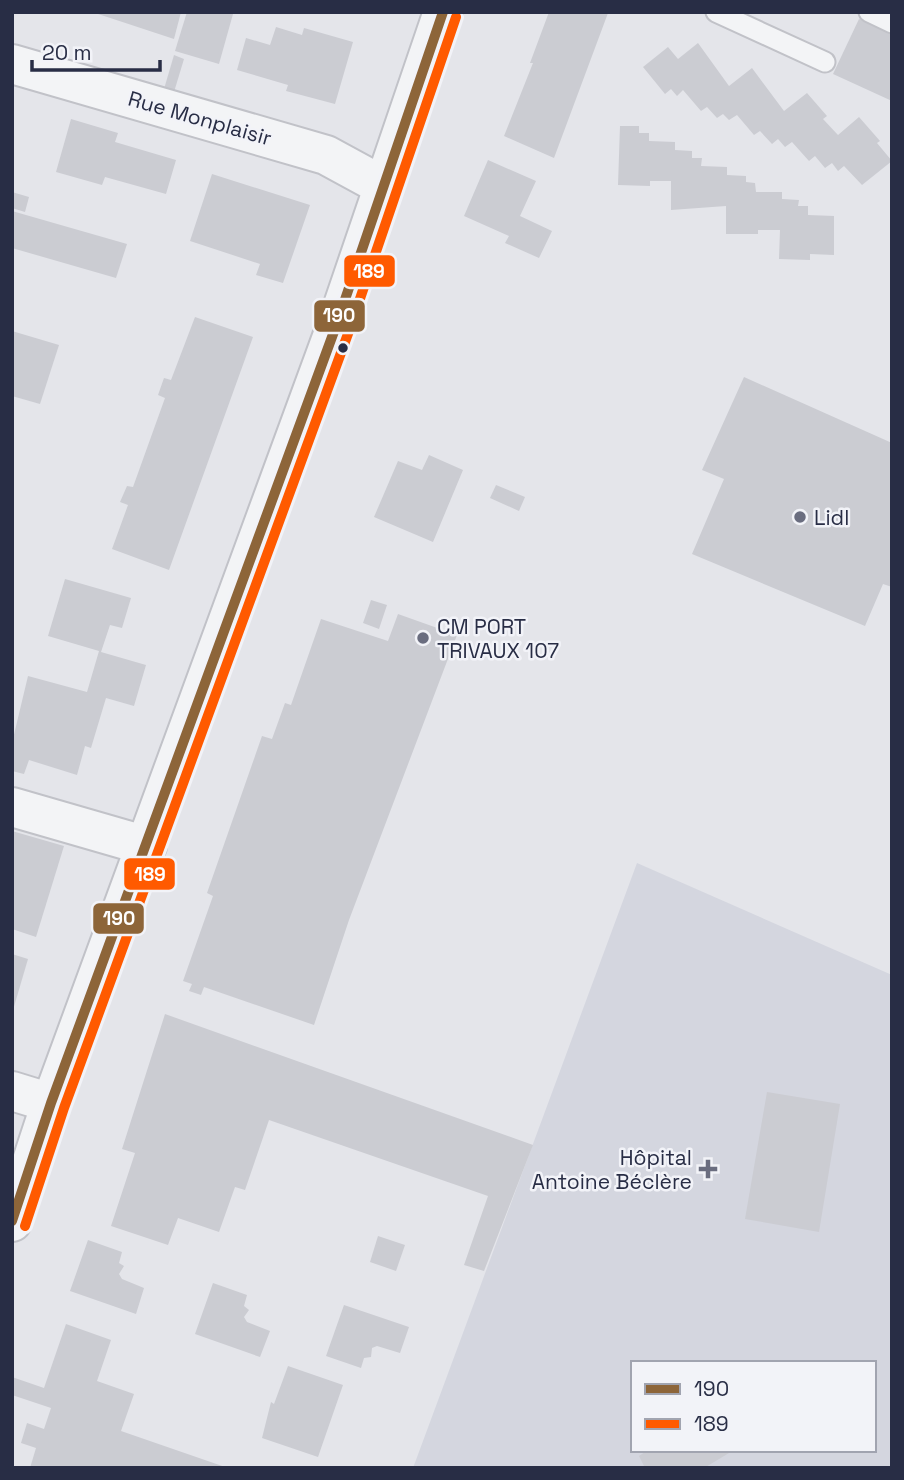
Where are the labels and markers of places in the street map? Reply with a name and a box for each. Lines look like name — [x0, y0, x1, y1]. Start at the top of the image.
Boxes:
unlabelled marker — [336, 341, 350, 355]
place label: Lidl — [814, 504, 849, 531]
marker: Lidl — [792, 509, 808, 525]
place label: CM PORT TRIVAUX 107 — [437, 613, 559, 664]
marker: CM PORT TRIVAUX 107 — [415, 630, 431, 646]
place label: Hôpital Antoine Béclère — [532, 1144, 692, 1195]
marker: Hôpital Antoine Béclère — [698, 1159, 718, 1179]

